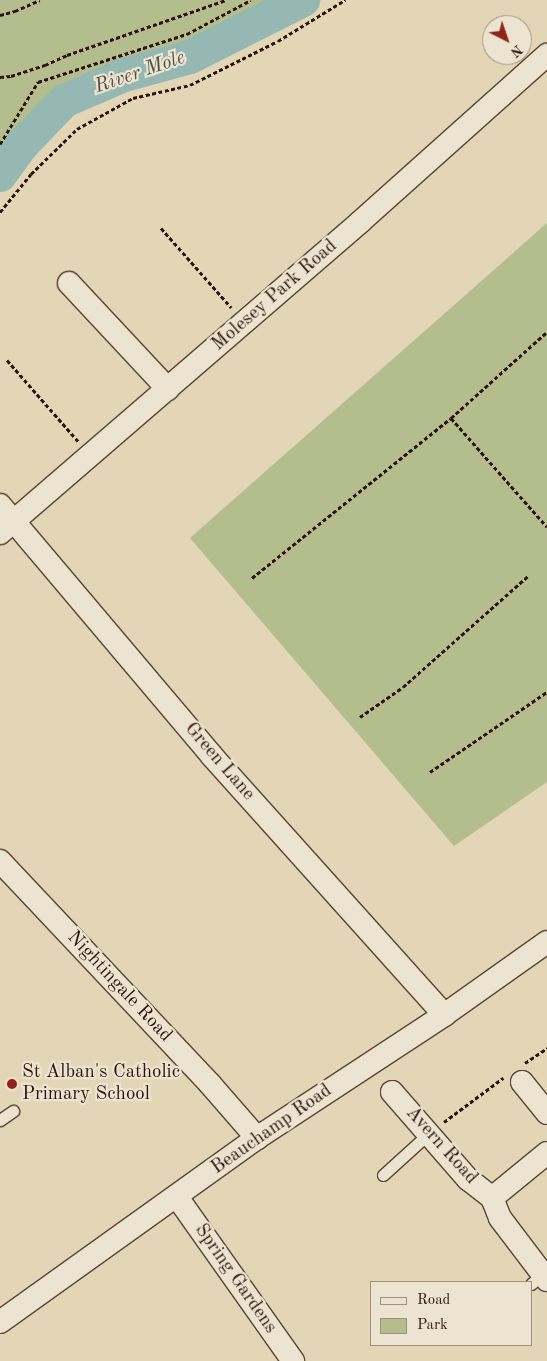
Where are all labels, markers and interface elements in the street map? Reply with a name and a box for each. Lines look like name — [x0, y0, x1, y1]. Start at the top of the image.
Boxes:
north arrow — [482, 15, 532, 65]
text: N — [508, 42, 525, 59]
water label: River Mole — [92, 46, 188, 100]
street label: Molesey Park Road — [208, 235, 342, 357]
street label: Green Lane — [179, 718, 259, 806]
street label: Nightingale Road — [62, 927, 176, 1047]
place label: St Alban's Catholic Primary School — [22, 1062, 180, 1106]
marker: St Alban's Catholic Primary School — [6, 1078, 18, 1090]
street label: Beauchamp Road — [207, 1080, 337, 1180]
street label: Avern Road — [400, 1102, 482, 1190]
street label: Spring Gardens — [189, 1220, 281, 1338]
legend — [370, 1281, 532, 1346]
text: Road — [417, 1293, 450, 1308]
text: Park — [417, 1318, 448, 1333]

